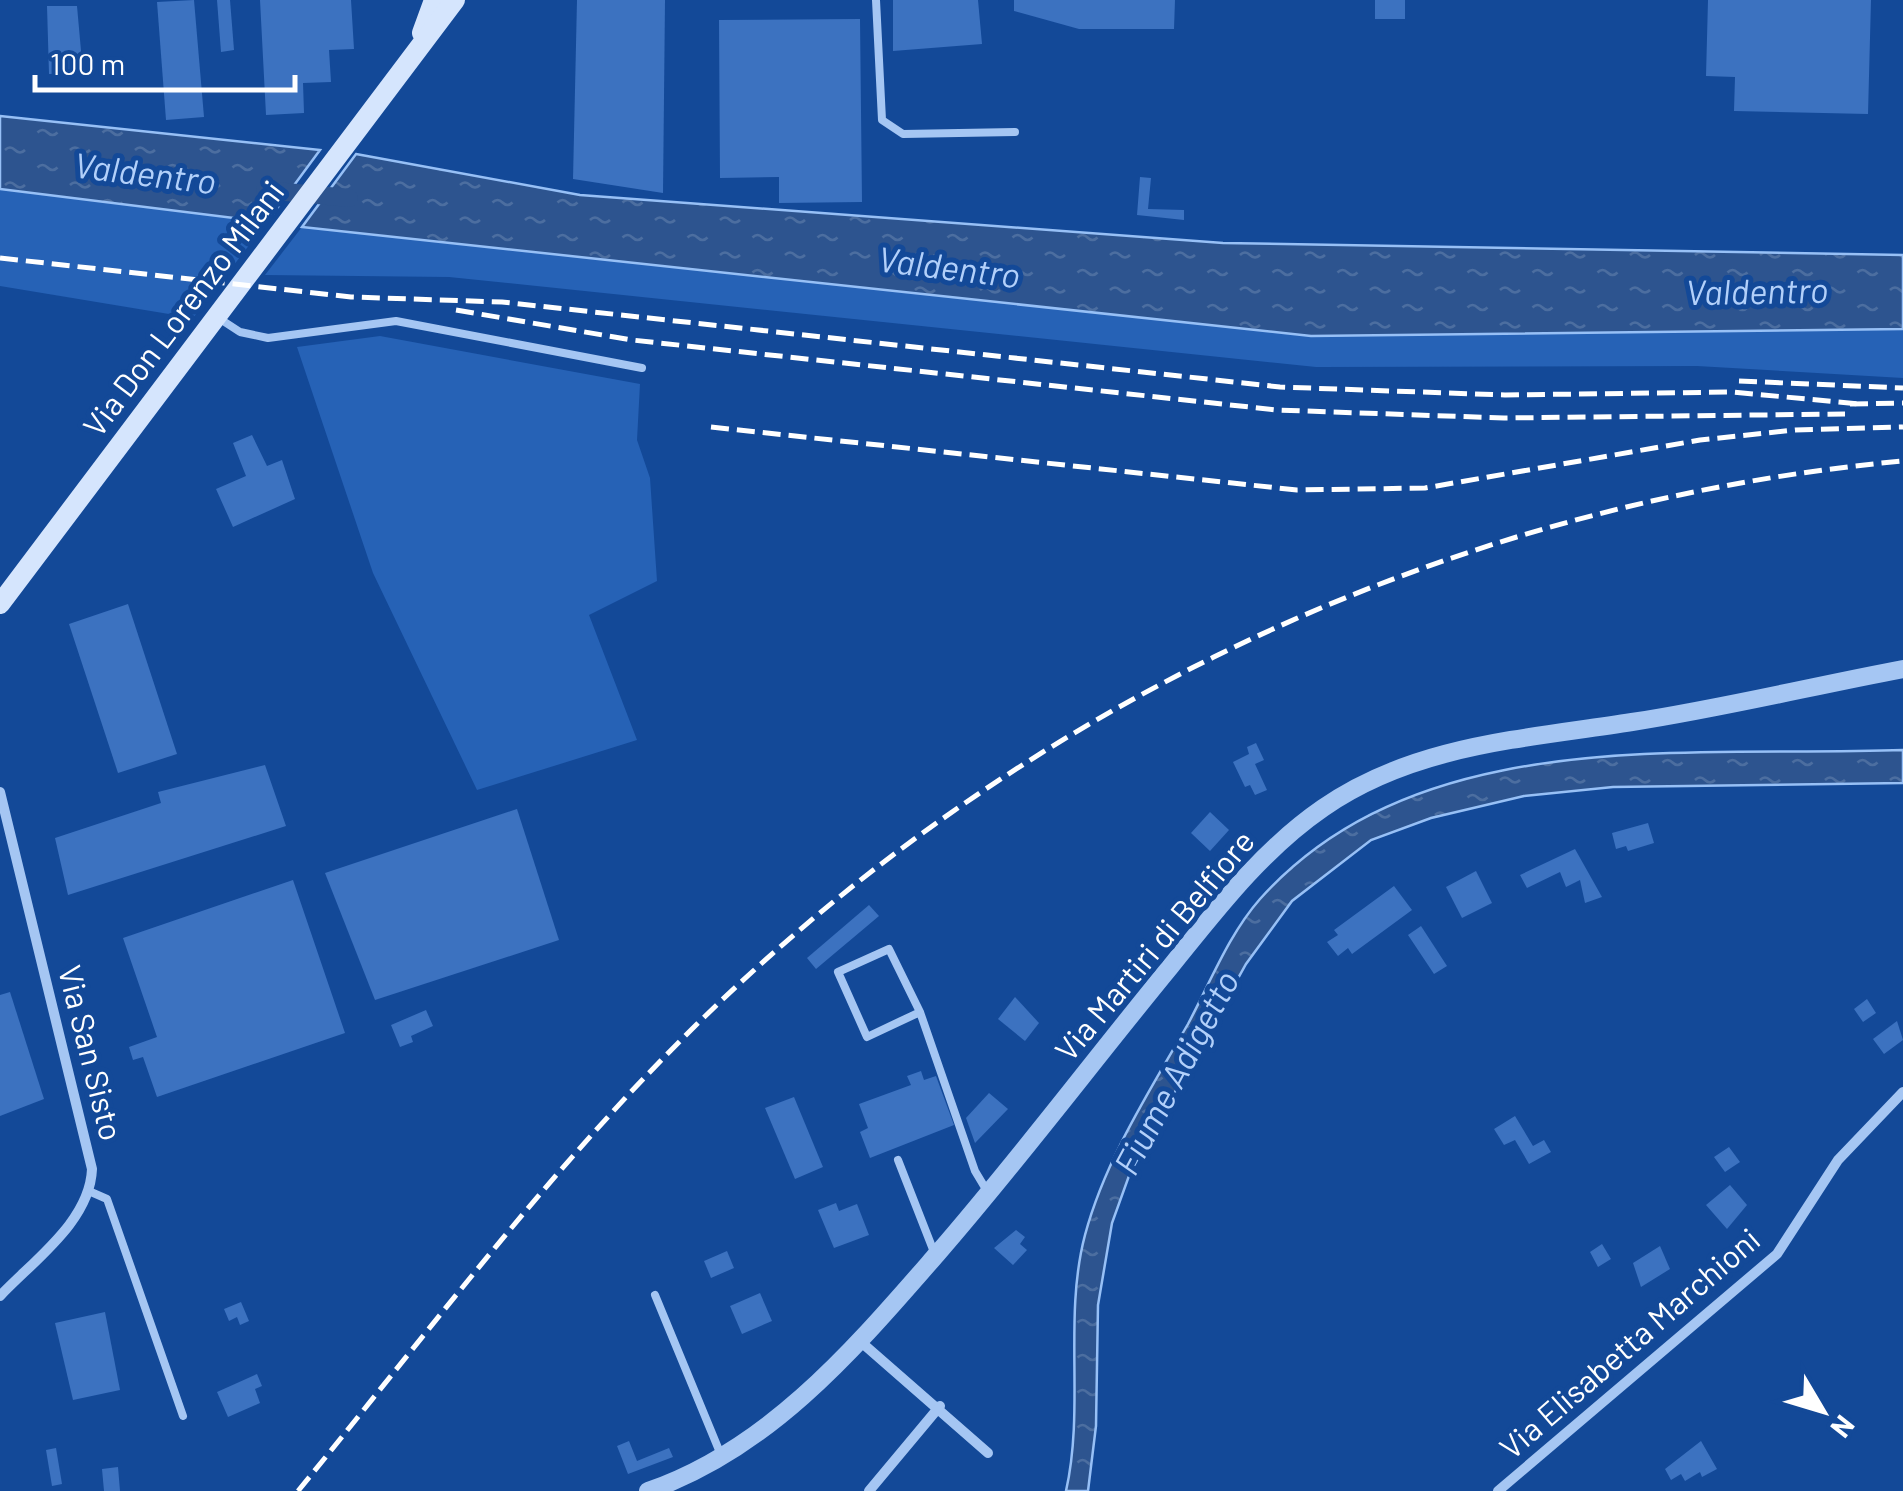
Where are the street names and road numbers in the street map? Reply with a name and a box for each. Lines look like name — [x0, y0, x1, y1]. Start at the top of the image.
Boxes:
street label: Via Don Lorenzo Milani — [74, 172, 291, 443]
street label: Via Martiri di Belfiore — [1046, 822, 1261, 1068]
street label: Via San Sisto — [52, 961, 132, 1144]
street label: Via Elisabetta Marchioni — [1491, 1219, 1766, 1466]

